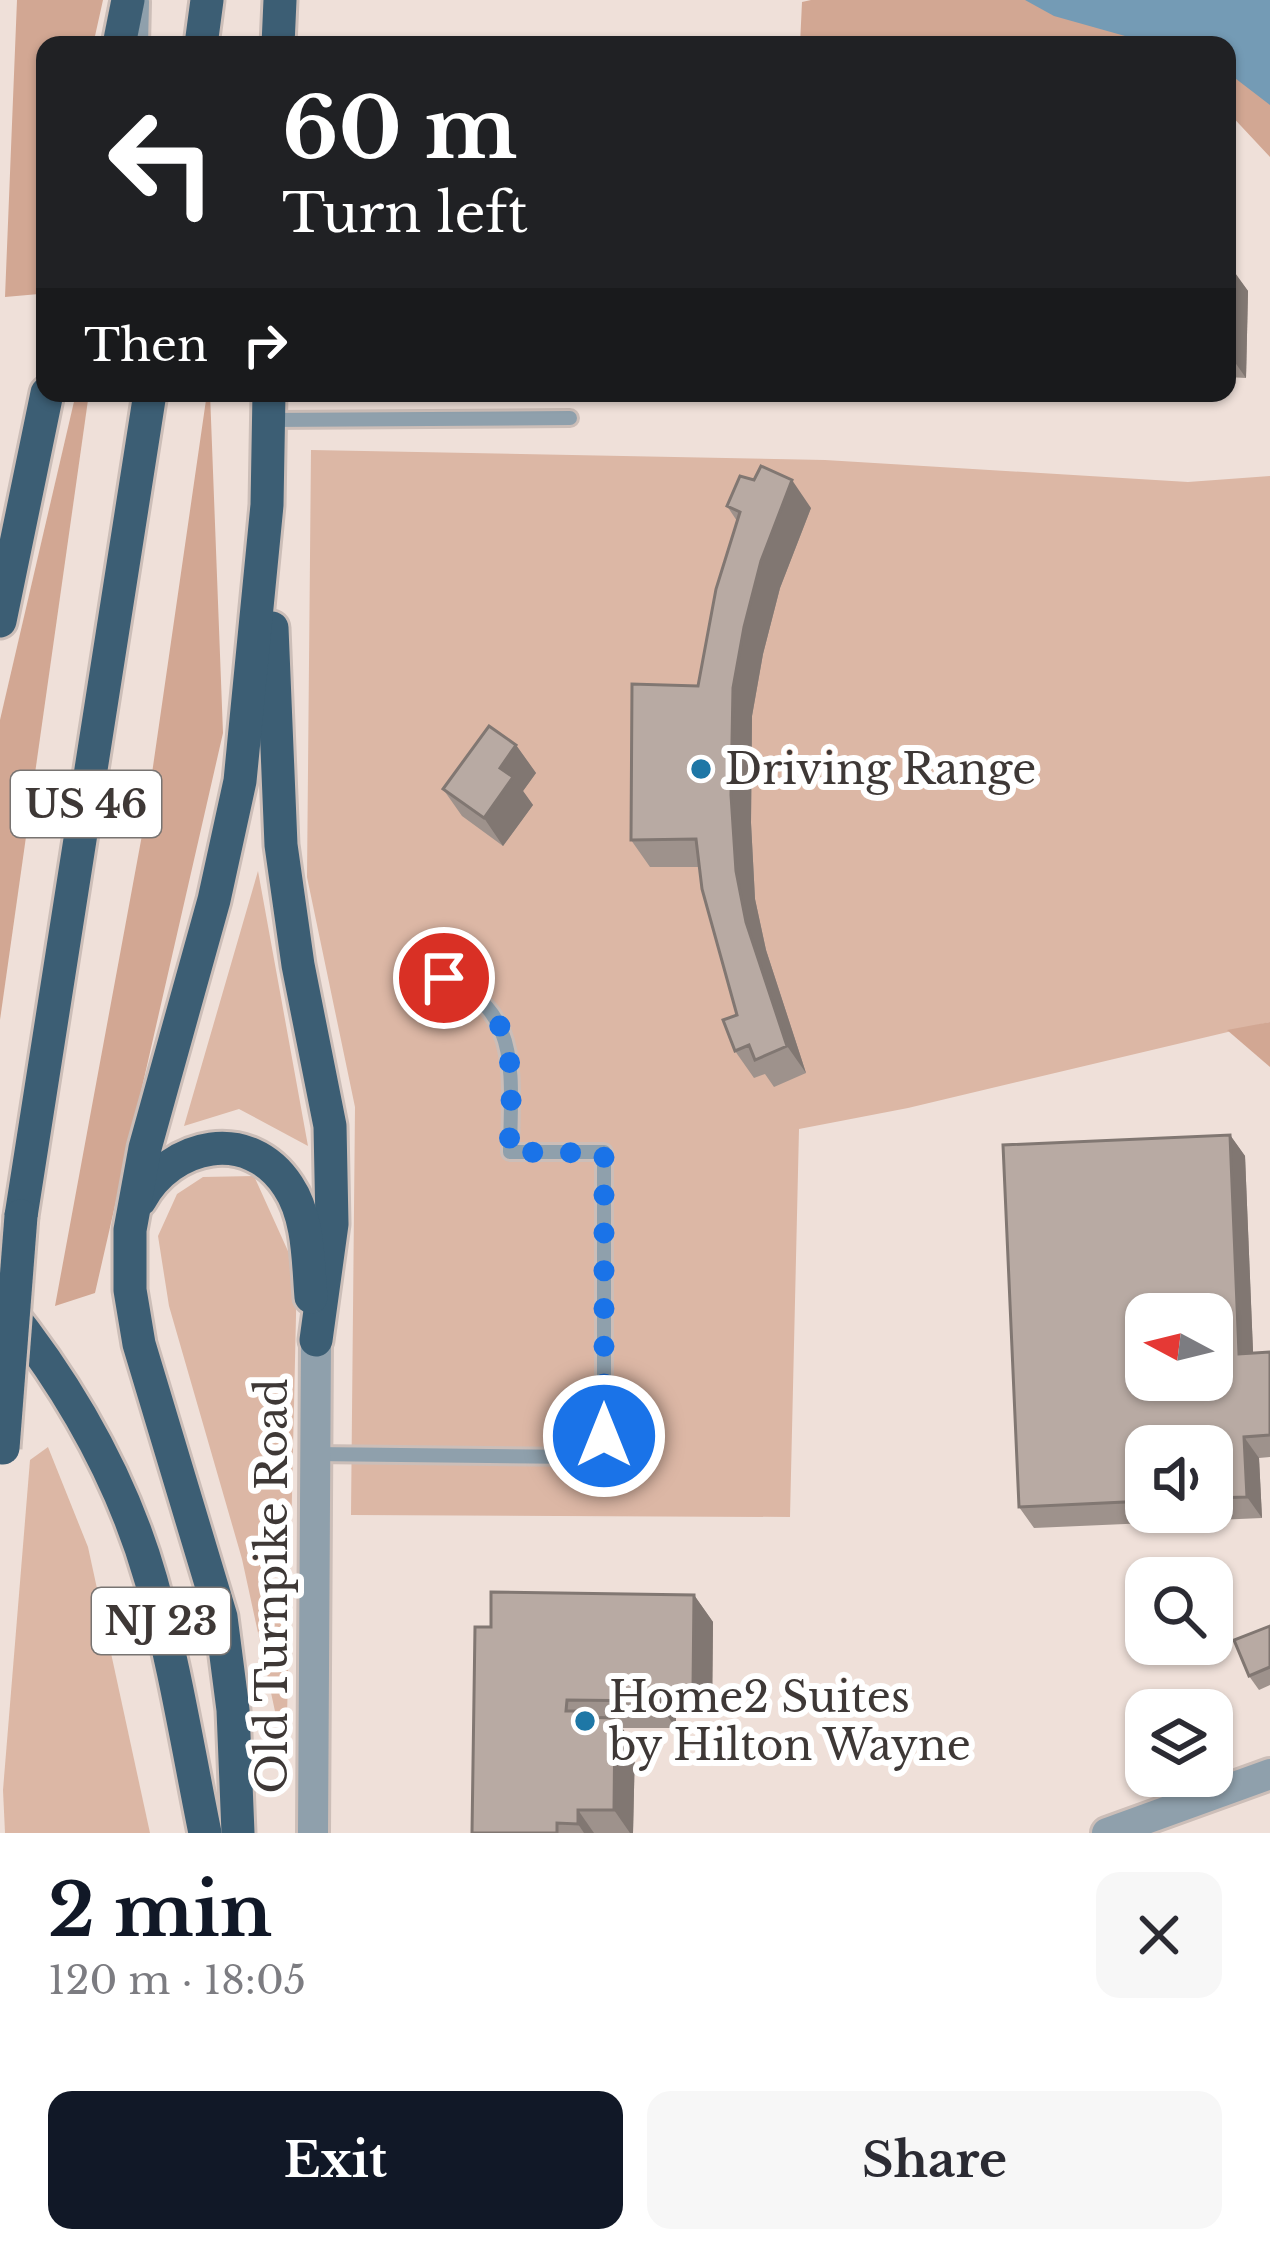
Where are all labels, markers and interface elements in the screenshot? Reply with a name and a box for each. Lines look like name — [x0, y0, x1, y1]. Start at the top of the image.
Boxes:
text: 60 m — [282, 77, 517, 181]
icon: left — [84, 84, 240, 240]
text: Turn left — [282, 180, 528, 247]
icon: right — [232, 312, 298, 378]
text: Then — [84, 317, 208, 373]
place label: Driving Range — [725, 743, 1036, 795]
marker: Driving Range — [688, 756, 714, 782]
road number: US 46 — [11, 771, 161, 837]
pin — [393, 927, 495, 1029]
icon: arrive — [411, 945, 477, 1011]
north arrow — [1125, 1293, 1233, 1401]
map controls — [1125, 1293, 1233, 1797]
position arrow — [541, 1373, 667, 1499]
street label: Old Turnpike Road — [246, 1378, 298, 1794]
button: sound — [1125, 1425, 1233, 1533]
button: search — [1125, 1557, 1233, 1665]
road number: NJ 23 — [92, 1588, 230, 1654]
place label: Home2 Suites by Hilton Wayne — [608, 1671, 971, 1771]
button: layers — [1125, 1689, 1233, 1797]
marker: Home2 Suites by Hilton Wayne — [572, 1708, 598, 1734]
text: 2 min — [48, 1866, 272, 1955]
button: close — [1096, 1872, 1222, 1998]
text: 120 m · 18:05 — [48, 1956, 306, 2005]
button: Exit — [48, 2091, 623, 2229]
button: Share — [647, 2091, 1222, 2229]

